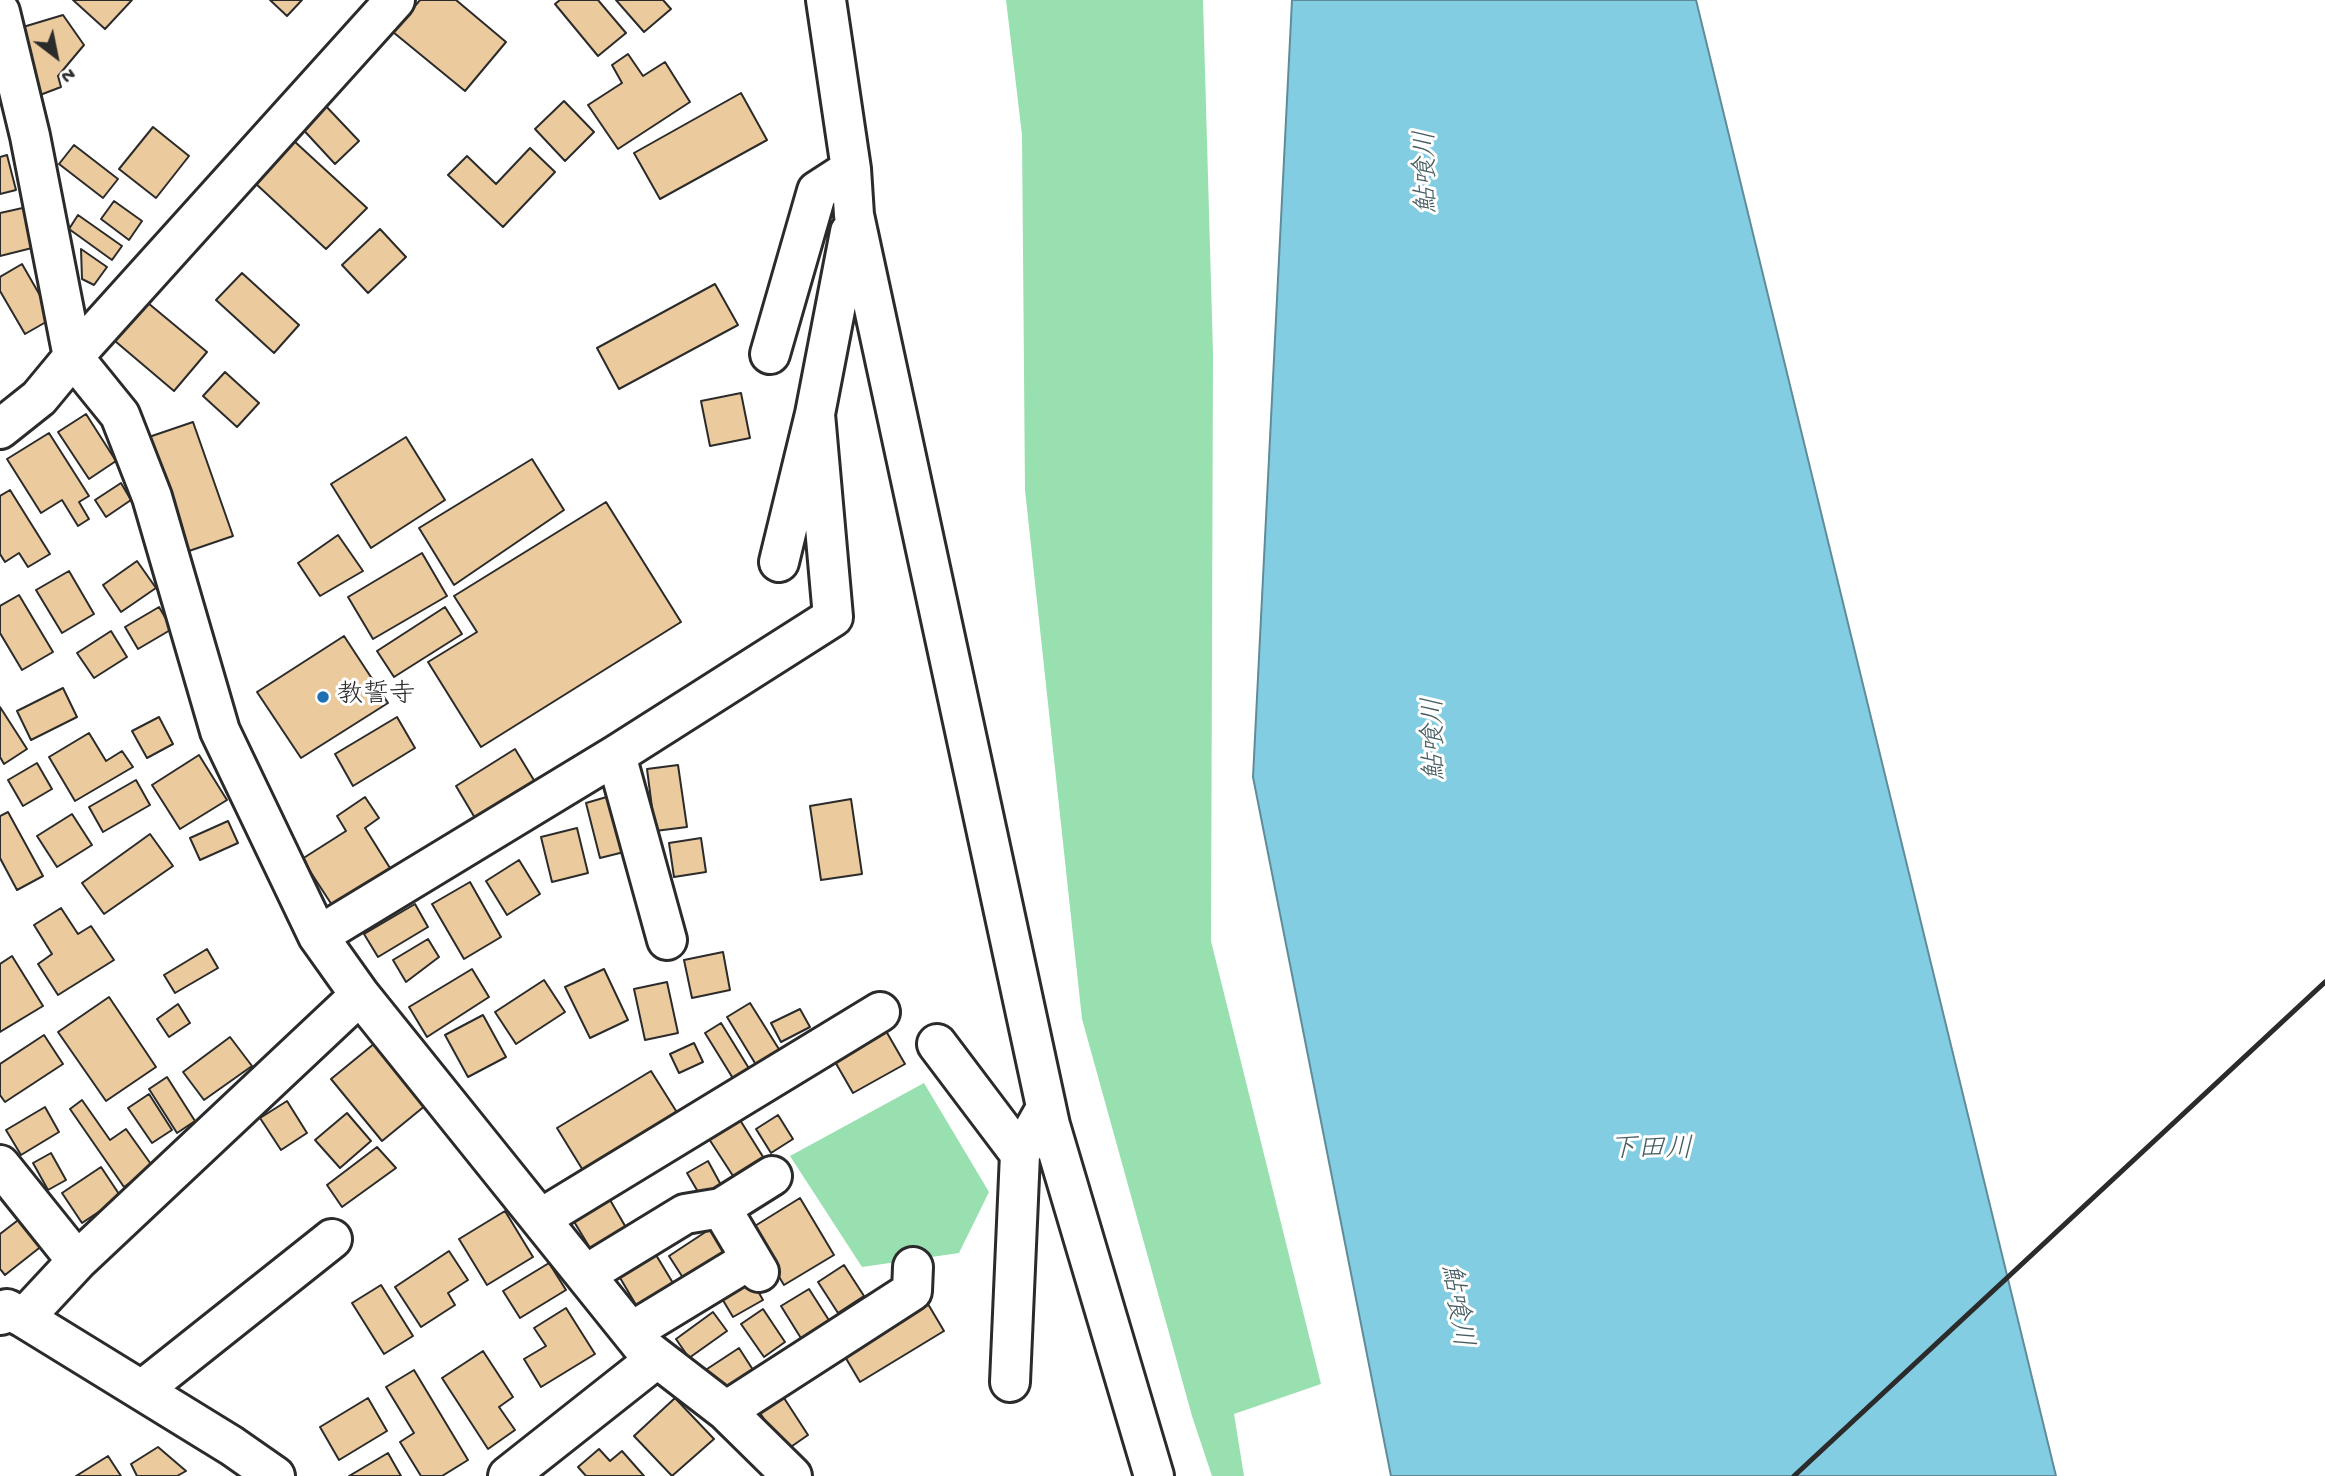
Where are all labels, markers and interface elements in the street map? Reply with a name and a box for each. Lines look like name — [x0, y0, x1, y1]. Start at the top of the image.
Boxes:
north arrow — [21, 21, 91, 91]
text: N — [56, 61, 79, 87]
water label: 鮎喰川 — [1411, 130, 1447, 214]
place label: 教誓寺 — [337, 681, 415, 713]
marker: 教誓寺 — [315, 689, 331, 705]
water label: 鮎喰川 — [1419, 697, 1455, 781]
water label: 下田川 — [1609, 1135, 1693, 1169]
water label: 鮎喰川 — [1431, 1262, 1477, 1350]

